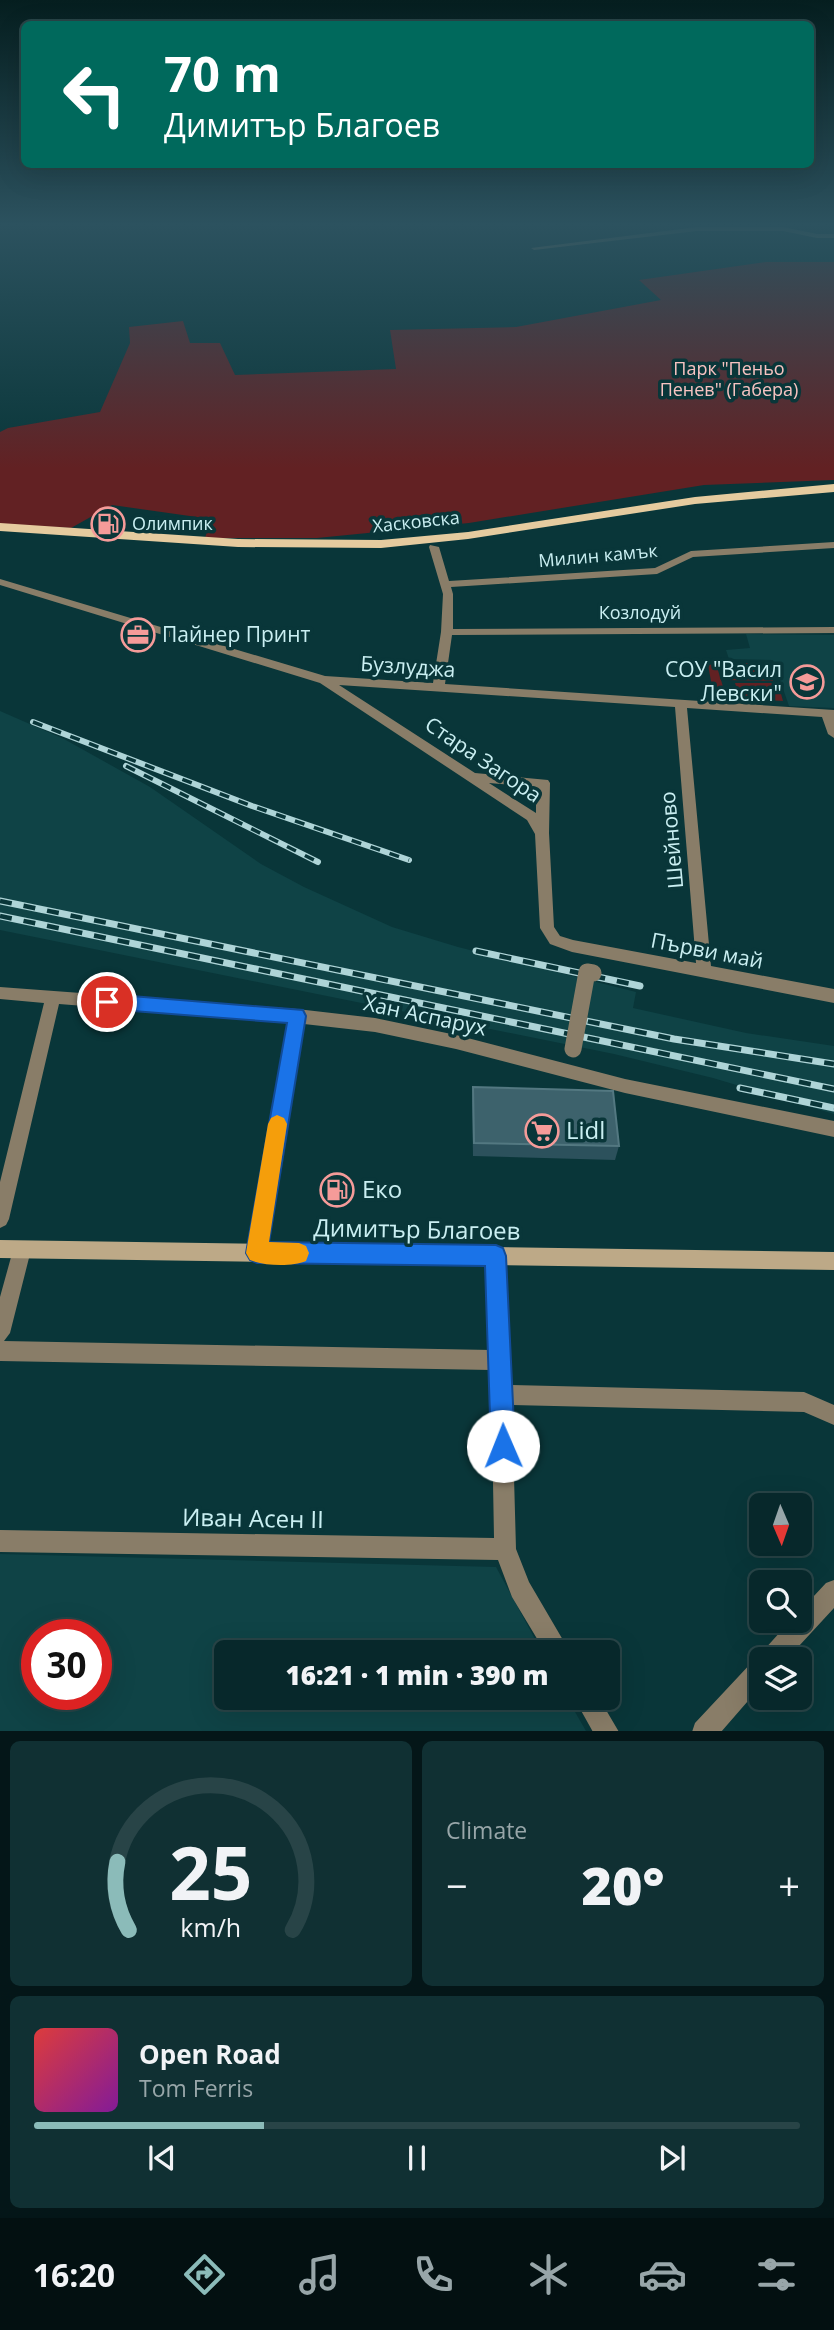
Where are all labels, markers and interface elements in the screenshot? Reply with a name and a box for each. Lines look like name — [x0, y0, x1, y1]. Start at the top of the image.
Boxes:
text: 70 m — [164, 40, 281, 106]
icon: left — [49, 49, 140, 140]
text: Димитър Благоев — [164, 103, 440, 146]
park label: Парк "Пеньо Пенев" (Габера) — [660, 356, 798, 401]
fuel station icon: Олимпик — [89, 505, 127, 543]
street label: Хасковска — [371, 505, 461, 538]
place label: Олимпик — [132, 511, 214, 535]
street label: Милин камък — [537, 538, 659, 572]
street label: Козлодуй — [599, 600, 681, 624]
office icon: Пайнер Принт — [119, 616, 157, 654]
place label: Пайнер Принт — [162, 620, 310, 648]
street label: Бузлуджа — [360, 649, 457, 683]
place label: СОУ "Васил Левски" — [665, 655, 782, 707]
school or university icon: СОУ "Васил Левски" — [788, 663, 826, 701]
street label: Стара Загора — [420, 710, 547, 808]
street label: Шейново — [653, 790, 689, 890]
street label: Първи май — [649, 925, 766, 975]
pin — [77, 972, 137, 1032]
icon: arrive — [88, 983, 126, 1021]
street label: Хан Аспарух — [361, 988, 489, 1042]
supermarket icon: Lidl — [523, 1112, 561, 1150]
place label: Lidl — [566, 1113, 605, 1146]
fuel station icon: Еко — [318, 1171, 356, 1209]
place label: Еко — [362, 1172, 402, 1205]
street label: Димитър Благоев — [313, 1210, 521, 1247]
position arrow — [466, 1409, 540, 1483]
north arrow — [749, 1493, 812, 1556]
map controls — [749, 1493, 812, 1710]
street label: Иван Асен II — [182, 1500, 324, 1535]
button: search — [749, 1570, 812, 1633]
speed limit sign: 30 — [21, 1619, 112, 1710]
button: layers — [749, 1647, 812, 1710]
text: 16:21 · 1 min · 390 m — [286, 1657, 548, 1693]
text: Climate — [446, 1814, 527, 1846]
text: 25 — [169, 1822, 253, 1921]
text: 20° — [582, 1849, 664, 1920]
text: − — [446, 1859, 468, 1911]
text: + — [778, 1859, 800, 1911]
text: km/h — [181, 1909, 241, 1943]
text: Open Road — [139, 2036, 281, 2072]
text: Tom Ferris — [139, 2072, 253, 2104]
icon: previous — [143, 2139, 181, 2177]
icon: pause — [398, 2139, 436, 2177]
icon: next — [653, 2139, 691, 2177]
icon: directions — [180, 2250, 229, 2299]
icon: music — [295, 2250, 344, 2299]
icon: phone — [409, 2250, 458, 2299]
icon: climate — [524, 2250, 573, 2299]
icon: car — [638, 2250, 687, 2299]
icon: filters — [752, 2250, 801, 2299]
text: 16:20 — [33, 2253, 115, 2296]

